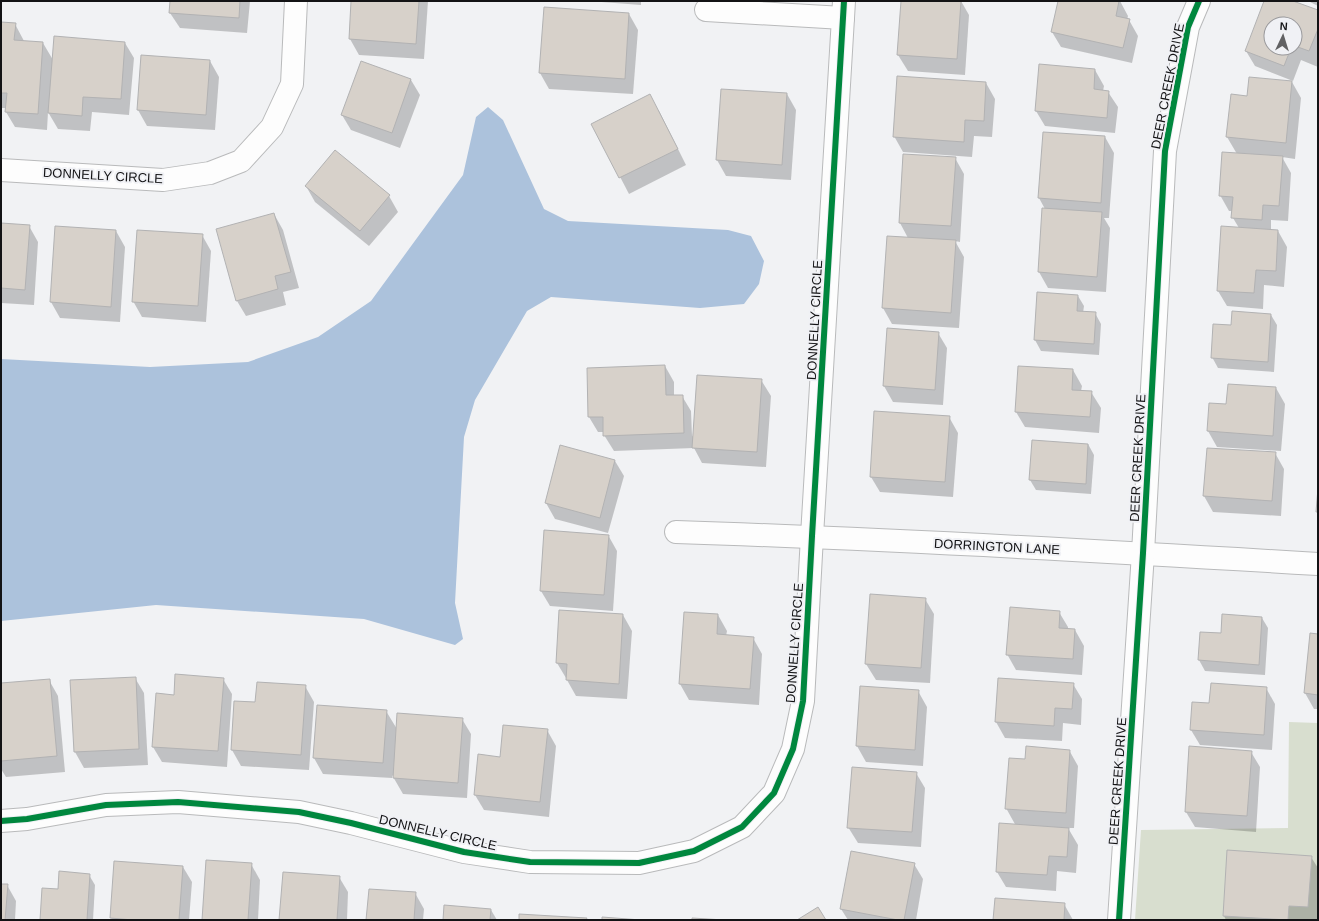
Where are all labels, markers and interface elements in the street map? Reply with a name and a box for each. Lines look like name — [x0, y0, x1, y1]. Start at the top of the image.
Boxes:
north arrow — [1263, 16, 1303, 56]
text: N — [1279, 20, 1288, 32]
street label: DEER CREEK DRIVE — [1148, 22, 1187, 150]
street label: DONNELLY CIRCLE — [43, 165, 164, 186]
street label: DONNELLY CIRCLE — [804, 259, 825, 380]
street label: DEER CREEK DRIVE — [1127, 393, 1148, 522]
street label: DORRINGTON LANE — [934, 536, 1061, 557]
street label: DONNELLY CIRCLE — [783, 582, 806, 703]
street label: DEER CREEK DRIVE — [1106, 716, 1129, 845]
street label: DONNELLY CIRCLE — [378, 812, 498, 853]

